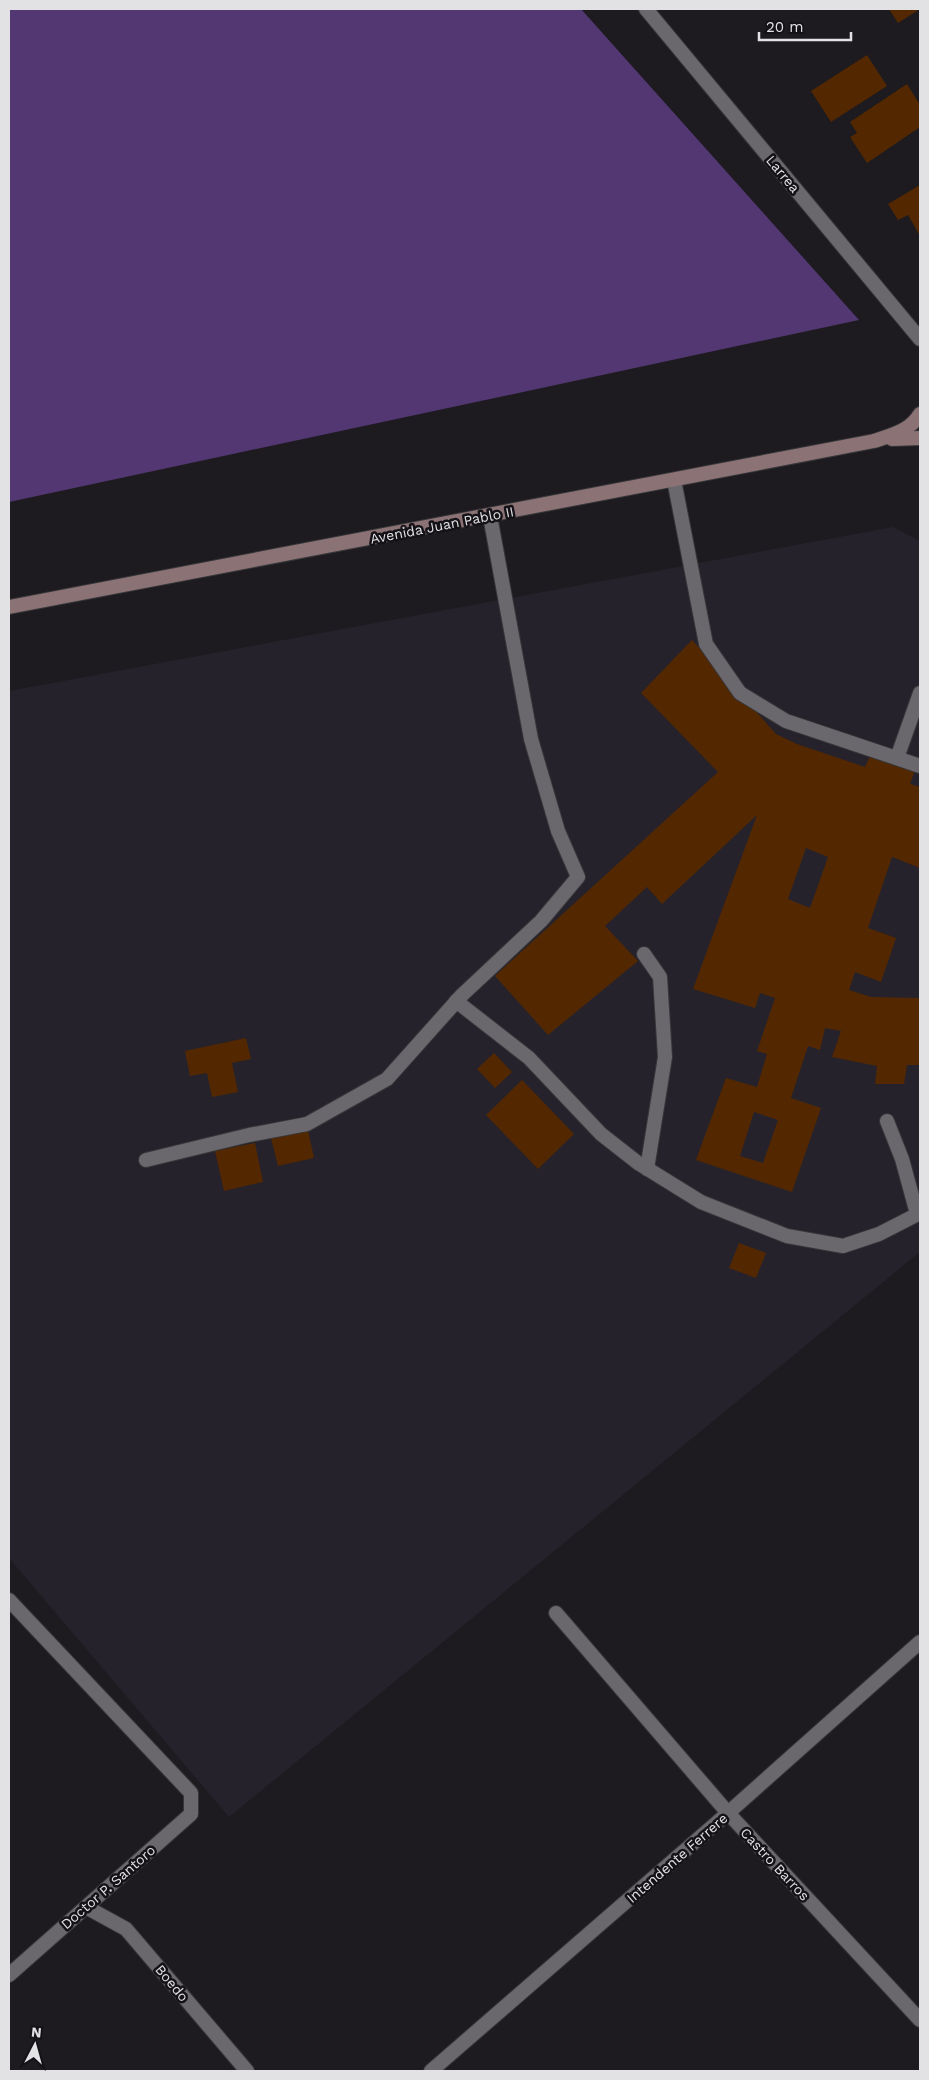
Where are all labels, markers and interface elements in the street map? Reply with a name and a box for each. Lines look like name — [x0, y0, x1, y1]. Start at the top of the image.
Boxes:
scale bar — [759, 10, 852, 42]
text: 20 m — [766, 18, 804, 36]
street label: Larrea — [763, 152, 803, 196]
street label: Avenida Juan Pablo II — [369, 503, 515, 547]
street label: Intendente Ferrere — [623, 1810, 731, 1906]
street label: Castro Barros — [737, 1824, 813, 1904]
street label: Doctor P. Santoro — [58, 1842, 158, 1932]
street label: Boedo — [152, 1961, 192, 2005]
north arrow — [10, 2020, 60, 2070]
text: N — [30, 2024, 42, 2041]

